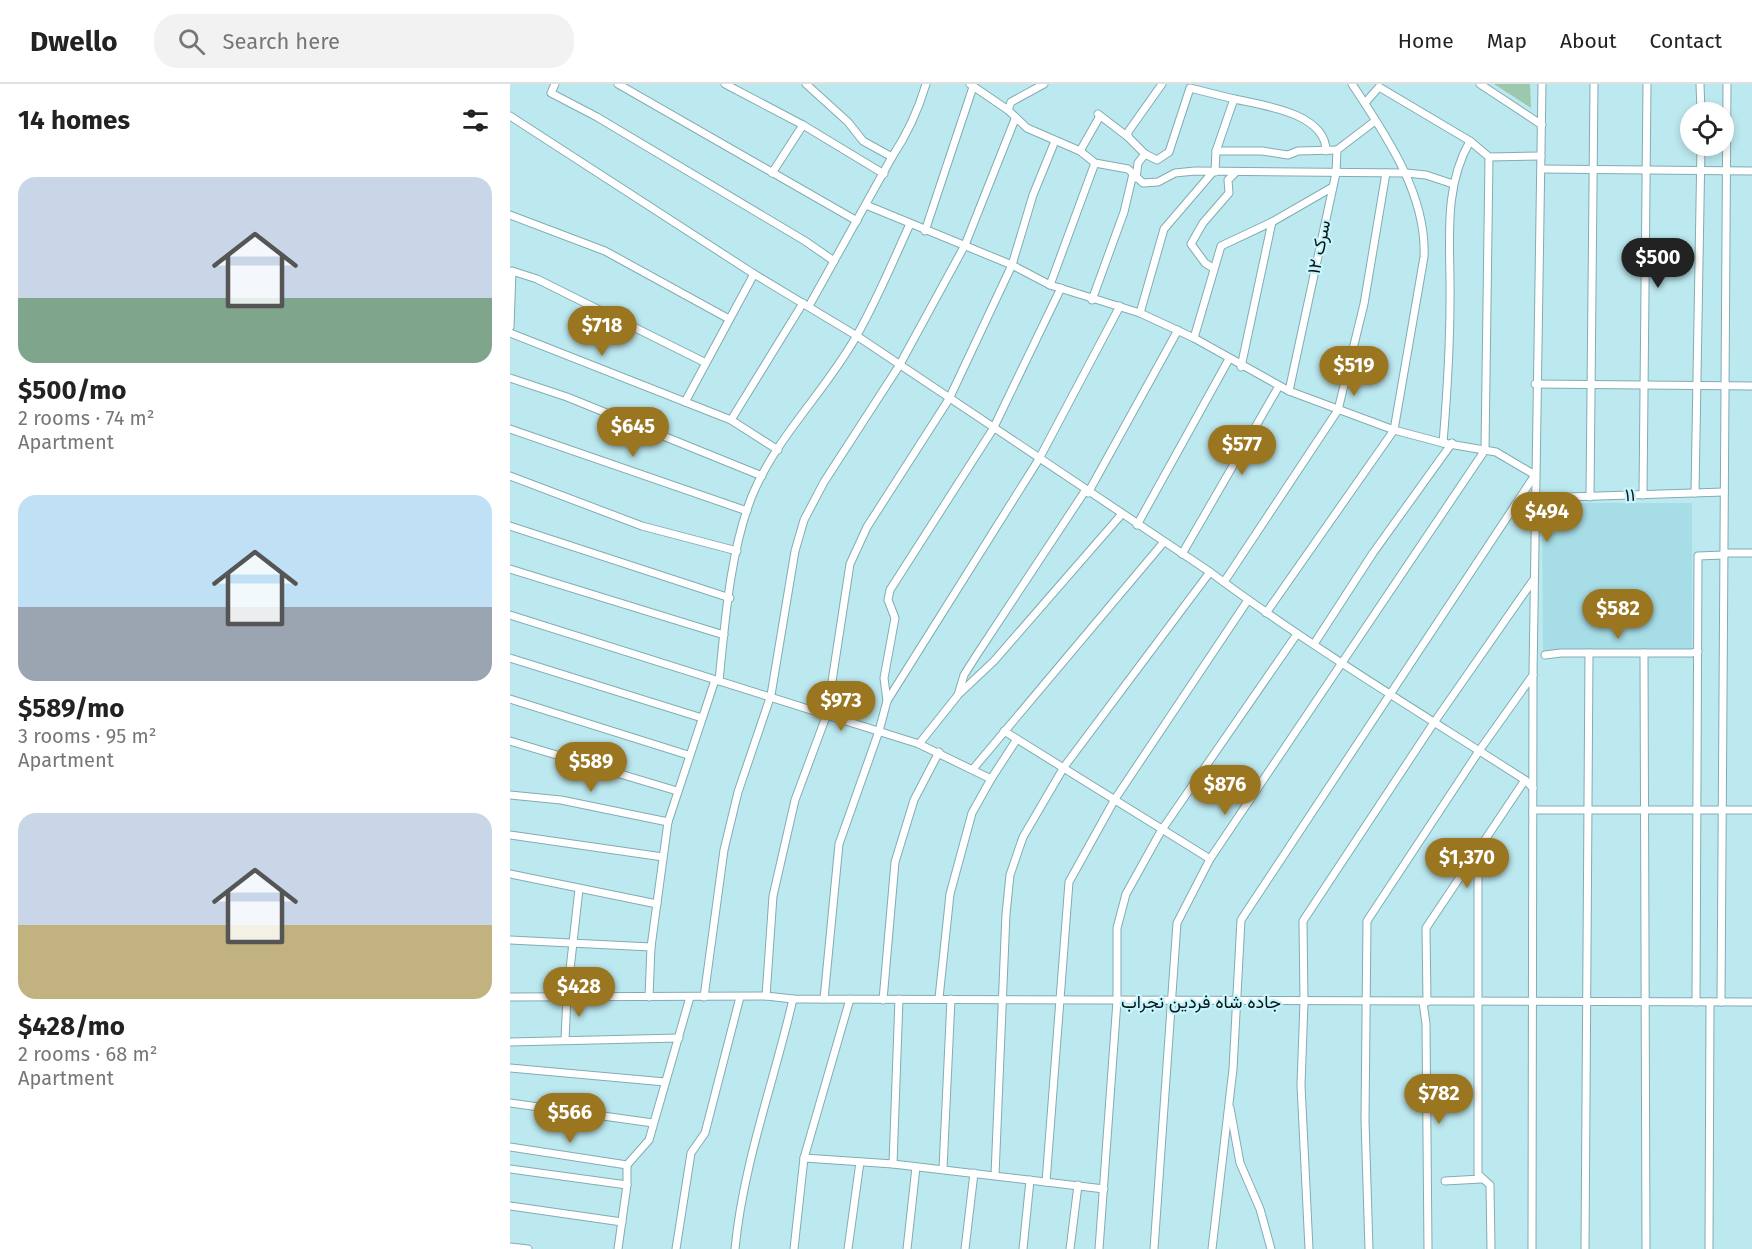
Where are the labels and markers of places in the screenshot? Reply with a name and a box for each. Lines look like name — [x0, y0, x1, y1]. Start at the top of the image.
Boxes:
pin: $500 — [1622, 238, 1694, 289]
pin: $718 — [566, 306, 638, 357]
pin: $519 — [1318, 346, 1390, 397]
pin: $645 — [597, 407, 669, 458]
pin: $577 — [1206, 425, 1278, 476]
pin: $494 — [1511, 492, 1583, 543]
pin: $582 — [1582, 589, 1654, 640]
pin: $973 — [805, 681, 877, 732]
pin: $589 — [555, 742, 627, 793]
pin: $876 — [1189, 765, 1261, 816]
pin: $1,370 — [1418, 838, 1516, 889]
pin: $428 — [543, 967, 615, 1018]
pin: $782 — [1403, 1074, 1475, 1125]
pin: $566 — [534, 1093, 606, 1144]

